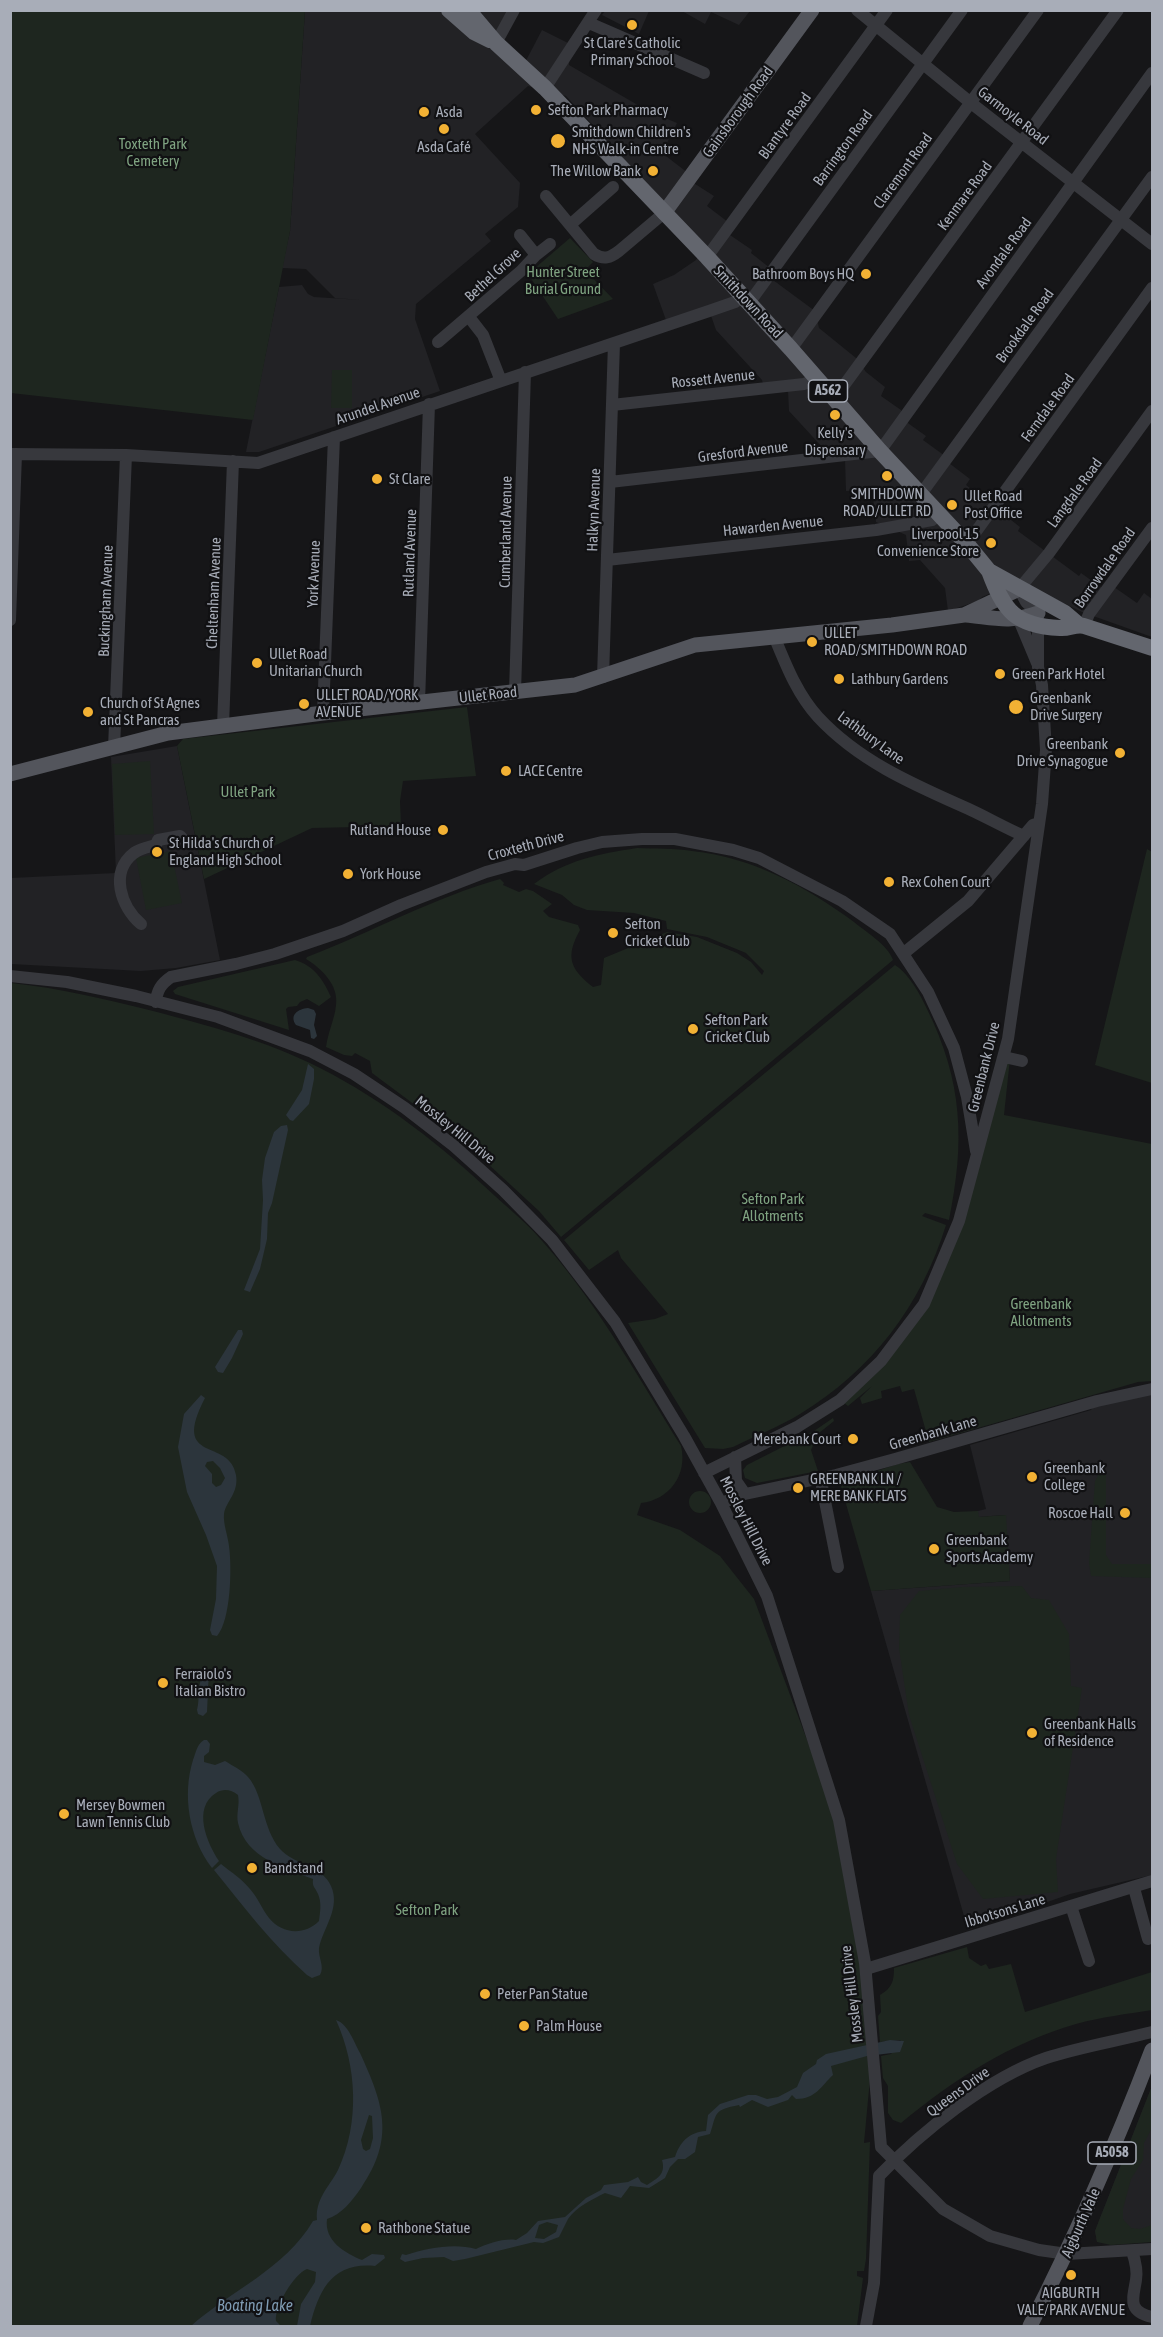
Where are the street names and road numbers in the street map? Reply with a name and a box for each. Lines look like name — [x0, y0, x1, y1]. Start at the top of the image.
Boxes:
street label: Gainsborough Road — [699, 63, 777, 161]
street label: Garmoyle Road — [974, 83, 1052, 149]
street label: Blantyre Road — [755, 89, 815, 163]
street label: Barrington Road — [809, 107, 877, 189]
street label: Claremont Road — [870, 130, 936, 212]
street label: Kenmare Road — [934, 158, 996, 234]
street label: Avondale Road — [972, 214, 1036, 292]
street label: Bethel Grove — [461, 244, 525, 306]
street label: Smithdown Road — [710, 262, 786, 342]
street label: Brookdale Road — [992, 285, 1058, 367]
street label: Rossett Avenue — [670, 366, 756, 392]
street label: Ferndale Road — [1017, 370, 1079, 446]
road number: A562 — [808, 380, 848, 402]
street label: Arundel Avenue — [334, 383, 422, 429]
street label: Gresford Avenue — [697, 438, 789, 466]
street label: Langdale Road — [1044, 455, 1106, 531]
street label: Halkyn Avenue — [584, 468, 604, 552]
street label: Cumberland Avenue — [496, 476, 516, 588]
street label: Rutland Avenue — [399, 509, 421, 597]
street label: Hawarden Avenue — [722, 512, 824, 540]
street label: Borrowdale Road — [1071, 524, 1139, 612]
street label: Cheltenham Avenue — [203, 537, 225, 649]
street label: York Avenue — [304, 540, 324, 608]
street label: Buckingham Avenue — [95, 545, 117, 657]
street label: Ullet Road — [458, 683, 518, 707]
street label: Lathbury Lane — [834, 708, 908, 768]
street label: Croxteth Drive — [486, 827, 566, 865]
street label: Greenbank Drive — [964, 1020, 1004, 1114]
street label: Mossley Hill Drive — [411, 1092, 499, 1168]
street label: Greenbank Lane — [887, 1412, 979, 1454]
street label: Mossley Hill Drive — [716, 1473, 776, 1569]
street label: Ibbotsons Lane — [963, 1890, 1047, 1932]
street label: Mossley Hill Drive — [837, 1944, 867, 2044]
street label: Queens Drive — [923, 2063, 993, 2121]
road number: A5058 — [1088, 2142, 1136, 2164]
street label: Aigburth Vale — [1058, 2186, 1104, 2260]

